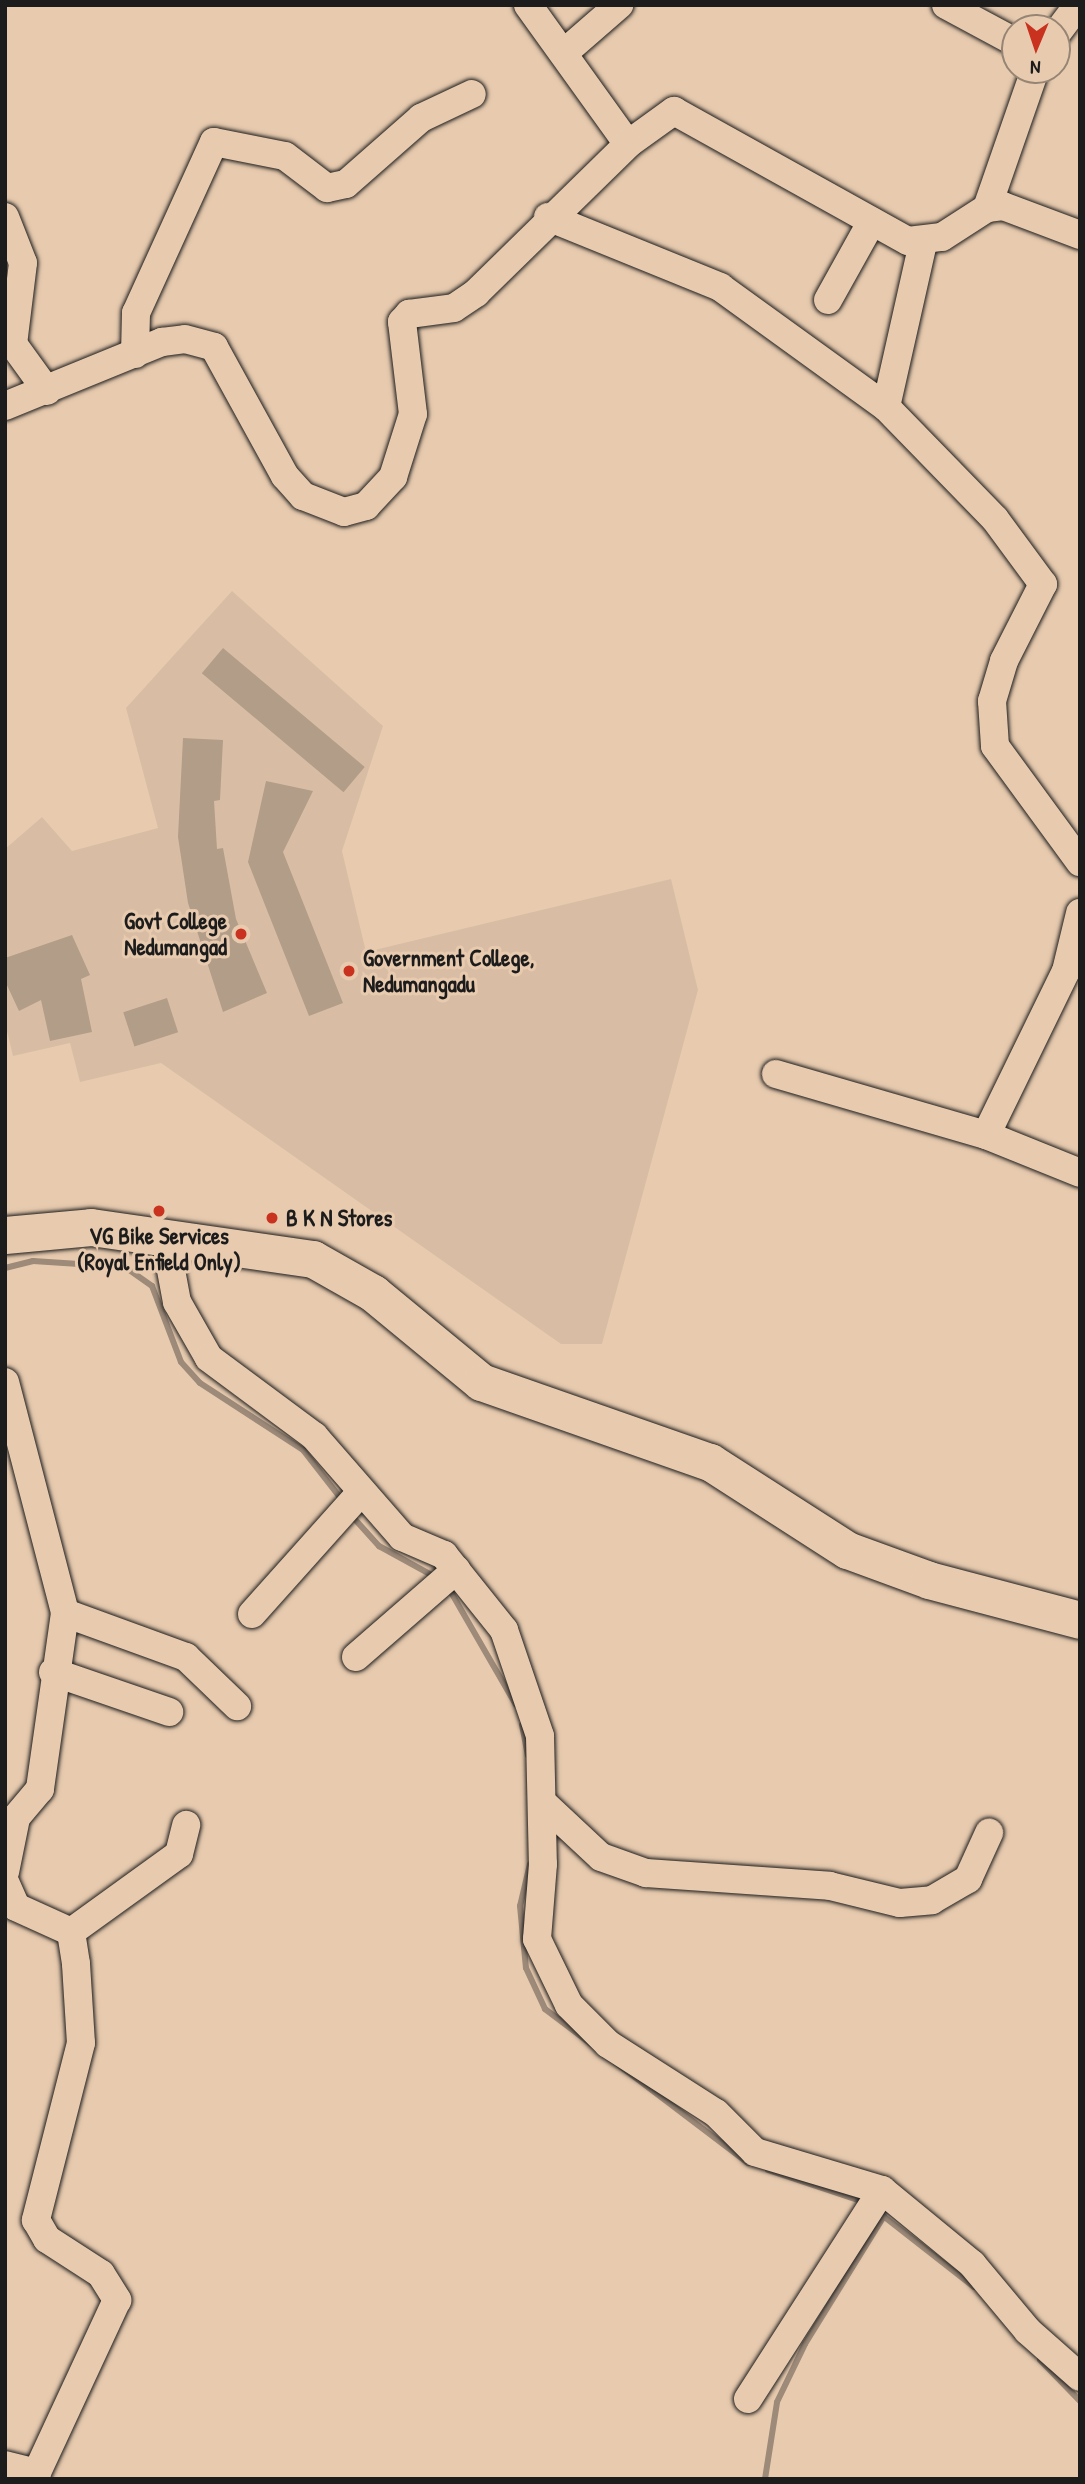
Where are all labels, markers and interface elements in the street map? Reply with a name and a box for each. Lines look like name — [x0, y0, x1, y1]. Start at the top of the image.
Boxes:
north arrow — [1001, 14, 1071, 84]
text: N — [1030, 55, 1041, 81]
place label: Govt College Nedumangad — [124, 907, 227, 961]
marker: Govt College Nedumangad — [233, 926, 249, 942]
place label: Government College, Nedumangadu — [363, 944, 534, 998]
marker: Government College, Nedumangadu — [341, 963, 357, 979]
marker: VG Bike Services (Royal Enfield Only) — [151, 1203, 167, 1219]
place label: B K N Stores — [286, 1204, 392, 1232]
marker: B K N Stores — [264, 1210, 280, 1226]
place label: VG Bike Services (Royal Enfield Only) — [77, 1222, 241, 1276]

